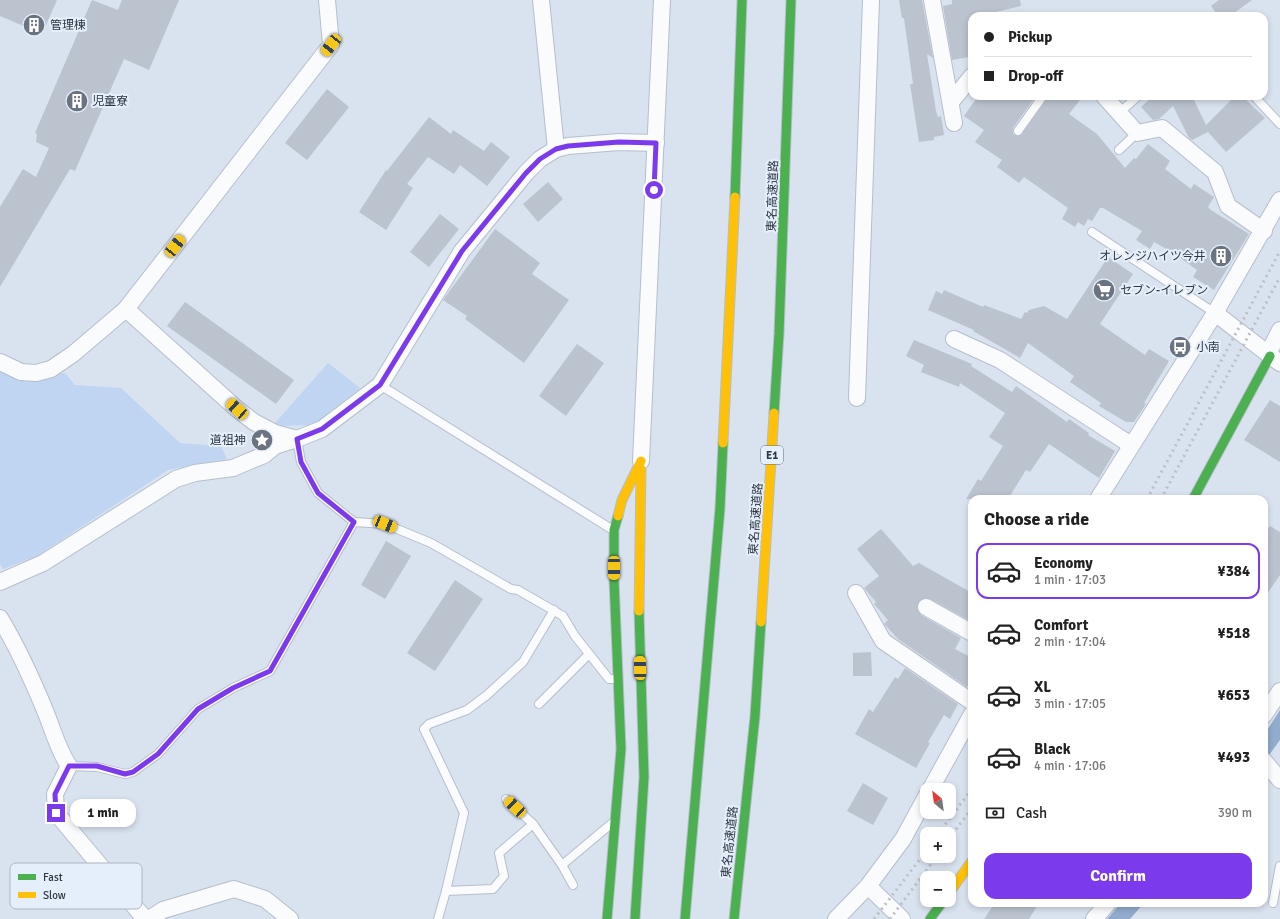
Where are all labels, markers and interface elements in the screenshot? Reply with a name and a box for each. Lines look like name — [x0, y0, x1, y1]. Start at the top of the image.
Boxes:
building icon: 管理棟 — [21, 12, 47, 38]
place label: 管理棟 — [50, 18, 86, 33]
text: Pickup — [1008, 28, 1052, 46]
car — [319, 32, 343, 58]
text: Drop-off — [1008, 67, 1063, 85]
building icon: 児童寮 — [64, 88, 90, 114]
place label: 児童寮 — [92, 94, 128, 109]
street label: 東名高速道路 — [764, 160, 782, 232]
route start — [645, 181, 663, 199]
car — [163, 233, 187, 259]
building icon: オレンジハイツ今井 — [1208, 243, 1234, 269]
place label: オレンジハイツ今井 — [1099, 249, 1206, 264]
supermarket icon: セブン-イレブン — [1091, 277, 1117, 303]
place label: セブン-イレブン — [1120, 283, 1208, 298]
bus stop icon: 小南 — [1167, 334, 1193, 360]
place label: 小南 — [1196, 340, 1220, 355]
car — [224, 397, 250, 421]
place icon: 道祖神 — [249, 427, 275, 453]
place label: 道祖神 — [210, 433, 246, 448]
road number: E1 — [761, 446, 783, 464]
street label: 東名高速道路 — [746, 483, 766, 555]
text: Choose a ride — [984, 508, 1089, 530]
car — [372, 514, 398, 534]
icon: car — [986, 553, 1022, 589]
text: Economy — [1034, 554, 1093, 572]
car — [608, 556, 620, 580]
text: ¥384 — [1218, 562, 1250, 580]
text: 1 min · 17:03 — [1034, 572, 1106, 588]
icon: car — [986, 615, 1022, 651]
text: Comfort — [1034, 616, 1088, 634]
text: ¥518 — [1218, 624, 1250, 642]
text: 2 min · 17:04 — [1034, 634, 1106, 650]
car — [634, 656, 646, 680]
icon: car — [986, 677, 1022, 713]
text: XL — [1034, 678, 1051, 696]
text: ¥653 — [1218, 686, 1250, 704]
text: 3 min · 17:05 — [1034, 696, 1106, 712]
icon: car — [986, 739, 1022, 775]
text: Black — [1034, 740, 1071, 758]
text: ¥493 — [1218, 748, 1250, 766]
text: 4 min · 17:06 — [1034, 758, 1106, 774]
north arrow — [920, 783, 956, 819]
map controls — [920, 783, 956, 907]
car — [502, 794, 528, 820]
callout: 1 min — [70, 799, 136, 827]
icon: cash — [984, 802, 1006, 824]
route end — [47, 804, 65, 822]
text: Cash — [1016, 804, 1047, 822]
text: 1 min — [87, 805, 119, 821]
street label: 東名高速道路 — [719, 805, 741, 879]
text: 390 m — [1218, 805, 1252, 821]
button: + — [920, 827, 956, 863]
button: Confirm — [984, 853, 1252, 899]
legend — [10, 863, 142, 909]
text: Fast — [43, 871, 63, 884]
button: − — [920, 871, 956, 907]
text: Slow — [43, 889, 66, 902]

